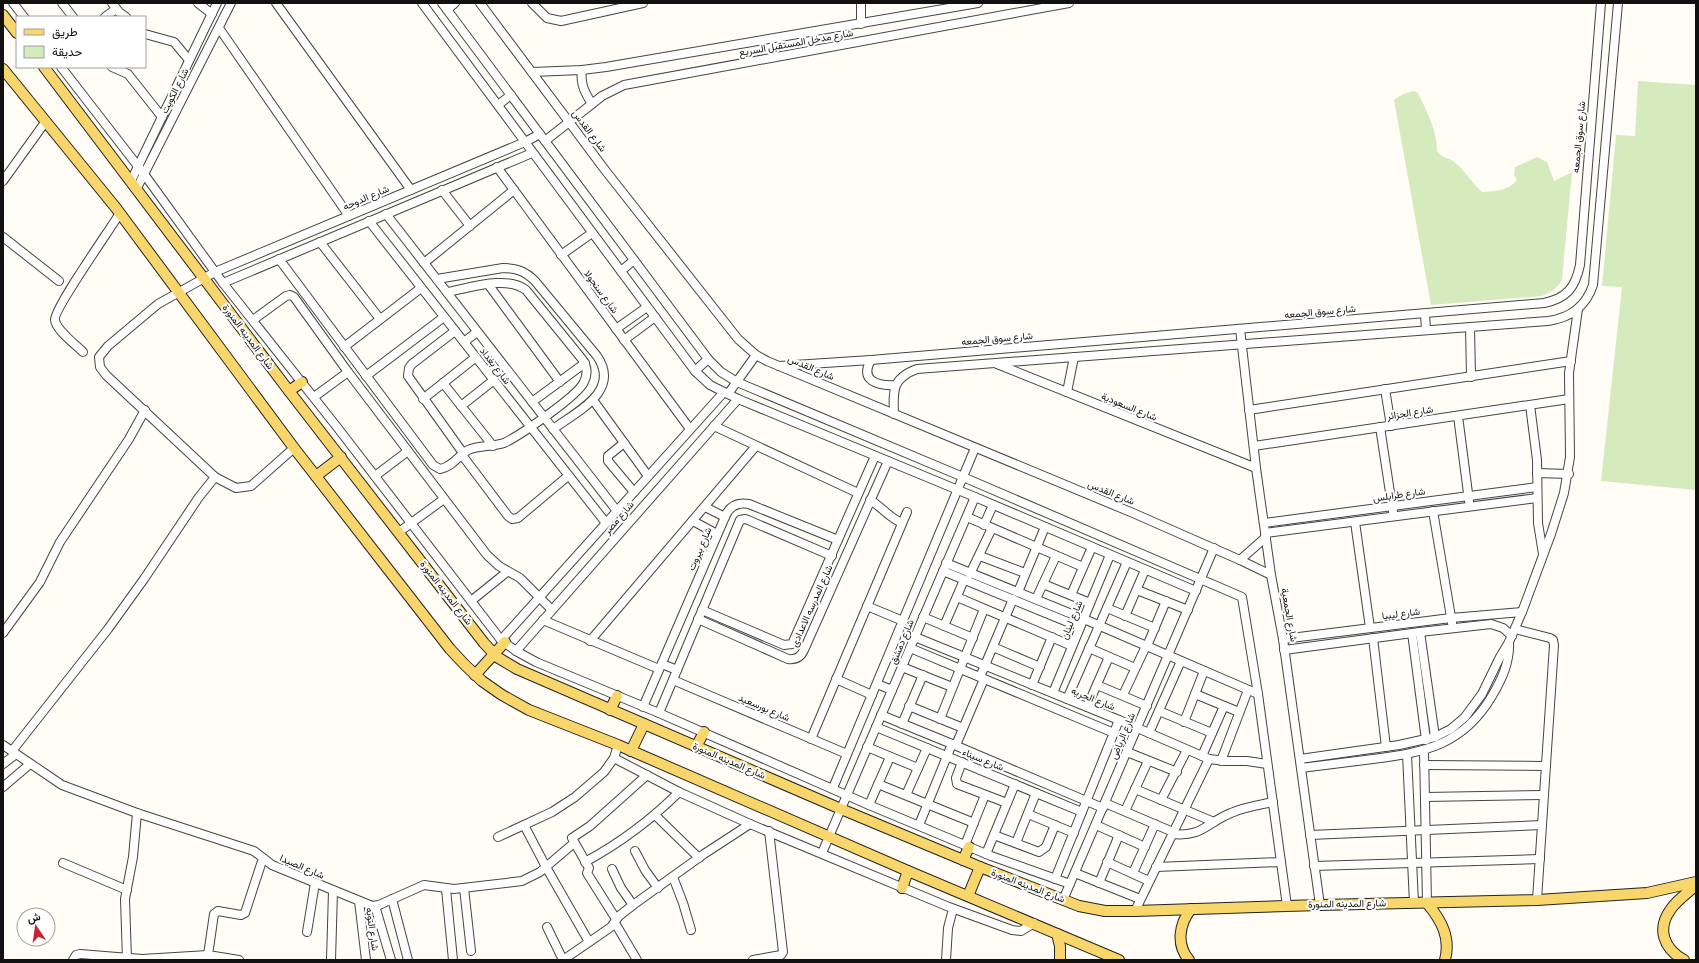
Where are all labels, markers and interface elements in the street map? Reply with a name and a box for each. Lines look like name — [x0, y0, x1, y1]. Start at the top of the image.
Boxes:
legend — [16, 16, 146, 68]
text: طريق — [52, 25, 78, 40]
street label: شارع مدخل المستقبل السريع — [738, 27, 854, 59]
text: حديقة — [52, 45, 82, 59]
street label: شارع الكويت — [158, 66, 192, 116]
street label: شارع سوق الجمعه — [1570, 100, 1588, 173]
street label: شارع القدس — [569, 108, 609, 154]
street label: شارع الدوحه — [341, 183, 391, 213]
street label: شارع سنجولا — [581, 268, 621, 316]
street label: شارع المدينه المنورة — [220, 302, 276, 372]
street label: شارع سوق الجمعه — [1284, 303, 1357, 321]
street label: شارع سوق الجمعه — [961, 330, 1034, 348]
street label: شارع بغداد — [477, 345, 513, 387]
street label: شارع القدس — [786, 353, 836, 383]
street label: شارع السعودية — [1099, 390, 1159, 424]
street label: شارع الجزائر — [1385, 403, 1434, 423]
street label: شارع القدس — [1086, 478, 1136, 508]
street label: شارع طرابلس — [1372, 485, 1426, 505]
street label: شارع مصر — [601, 499, 637, 538]
street label: شارع بيروت — [686, 525, 715, 572]
street label: شارع المدينه المنورة — [417, 559, 475, 628]
street label: شارع المدرسه الاعدادى — [788, 563, 836, 649]
street label: شارع الجمعية — [1278, 587, 1300, 643]
street label: شارع لبنان — [1058, 599, 1086, 641]
street label: شارع ليبيا — [1381, 606, 1421, 622]
street label: شارع دمشق — [887, 618, 917, 666]
street label: شارع الحريه — [1069, 685, 1117, 713]
street label: شارع بورسعيد — [736, 692, 792, 724]
street label: شارع الرياض — [1108, 711, 1138, 761]
street label: شارع المدينه المنورة — [691, 740, 767, 782]
street label: شارع سيناء — [961, 746, 1006, 774]
street label: شارع الصيدا — [278, 852, 326, 882]
street label: شارع المدينه المنورة — [989, 866, 1067, 906]
street label: شارع المدينه المنورة — [1308, 897, 1386, 911]
north arrow — [16, 907, 56, 947]
street label: شارع التوبه — [363, 907, 381, 951]
text: ش — [26, 910, 42, 926]

